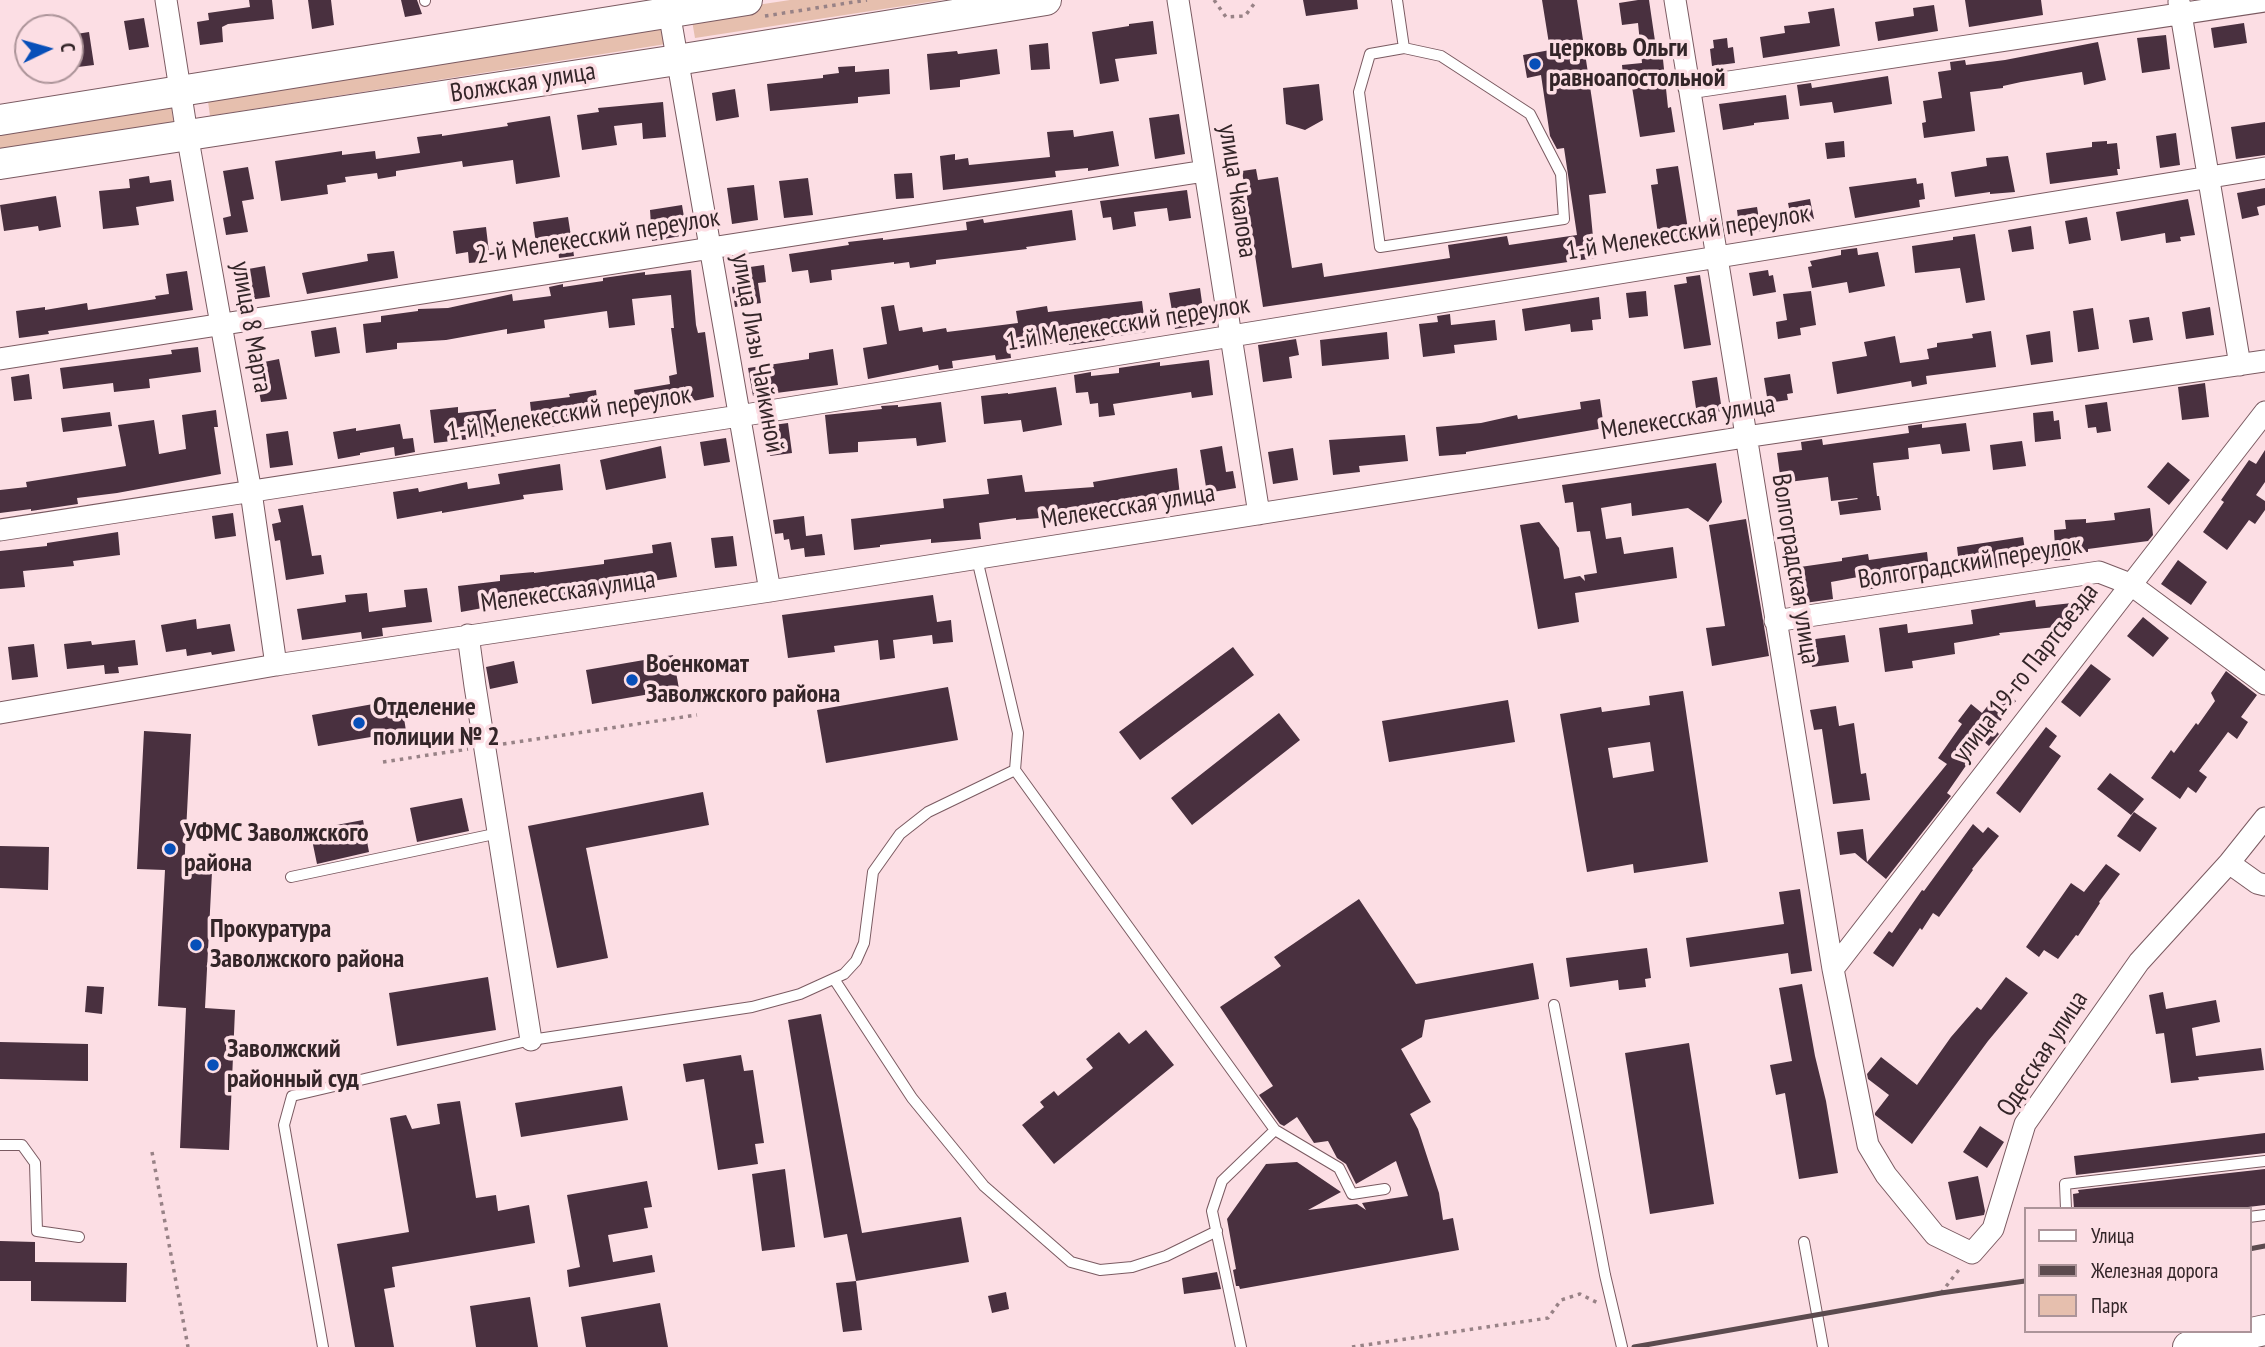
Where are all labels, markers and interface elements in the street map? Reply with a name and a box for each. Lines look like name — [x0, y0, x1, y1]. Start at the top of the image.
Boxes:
north arrow — [14, 14, 84, 84]
place label: церковь Ольги равноапостольной — [1549, 33, 1725, 94]
text: С — [56, 42, 80, 53]
street label: Волжская улица — [448, 56, 598, 110]
marker: церковь Ольги равноапостольной — [1527, 56, 1543, 72]
street label: улица Чкалова — [1211, 122, 1263, 260]
street label: 1-й Мелекесский переулок — [1564, 198, 1812, 268]
street label: 2-й Мелекесский переулок — [474, 202, 722, 272]
street label: улица Лизы Чайкиной — [724, 251, 790, 455]
street label: улица 8 Марта — [224, 259, 278, 395]
street label: 1-й Мелекесский переулок — [1004, 289, 1252, 359]
street label: 1-й Мелекесский переулок — [445, 379, 693, 449]
street label: Мелекесская улица — [1599, 389, 1777, 447]
street label: Волгоградская улица — [1765, 472, 1825, 666]
street label: Мелекесская улица — [1039, 478, 1217, 536]
street label: Волгоградский переулок — [1856, 530, 2084, 596]
street label: Мелекесская улица — [479, 564, 657, 620]
street label: улица 19-го Партсъезда — [1947, 577, 2105, 769]
place label: Военкомат Заволжского района — [646, 649, 840, 710]
marker: Военкомат Заволжского района — [624, 672, 640, 688]
place label: Отделение полиции № 2 — [373, 692, 500, 754]
marker: Отделение полиции № 2 — [351, 715, 367, 731]
place label: УФМС Заволжского района — [184, 818, 369, 880]
marker: УФМС Заволжского района — [162, 841, 178, 857]
place label: Прокуратура Заволжского района — [210, 914, 404, 976]
marker: Прокуратура Заволжского района — [188, 937, 204, 953]
street label: Одесская улица — [1991, 986, 2095, 1122]
place label: Заволжский районный суд — [227, 1034, 359, 1096]
marker: Заволжский районный суд — [205, 1057, 221, 1073]
legend — [2024, 1207, 2251, 1333]
text: Улица — [2091, 1222, 2134, 1249]
text: Железная дорога — [2091, 1257, 2218, 1284]
text: Парк — [2091, 1292, 2128, 1319]

